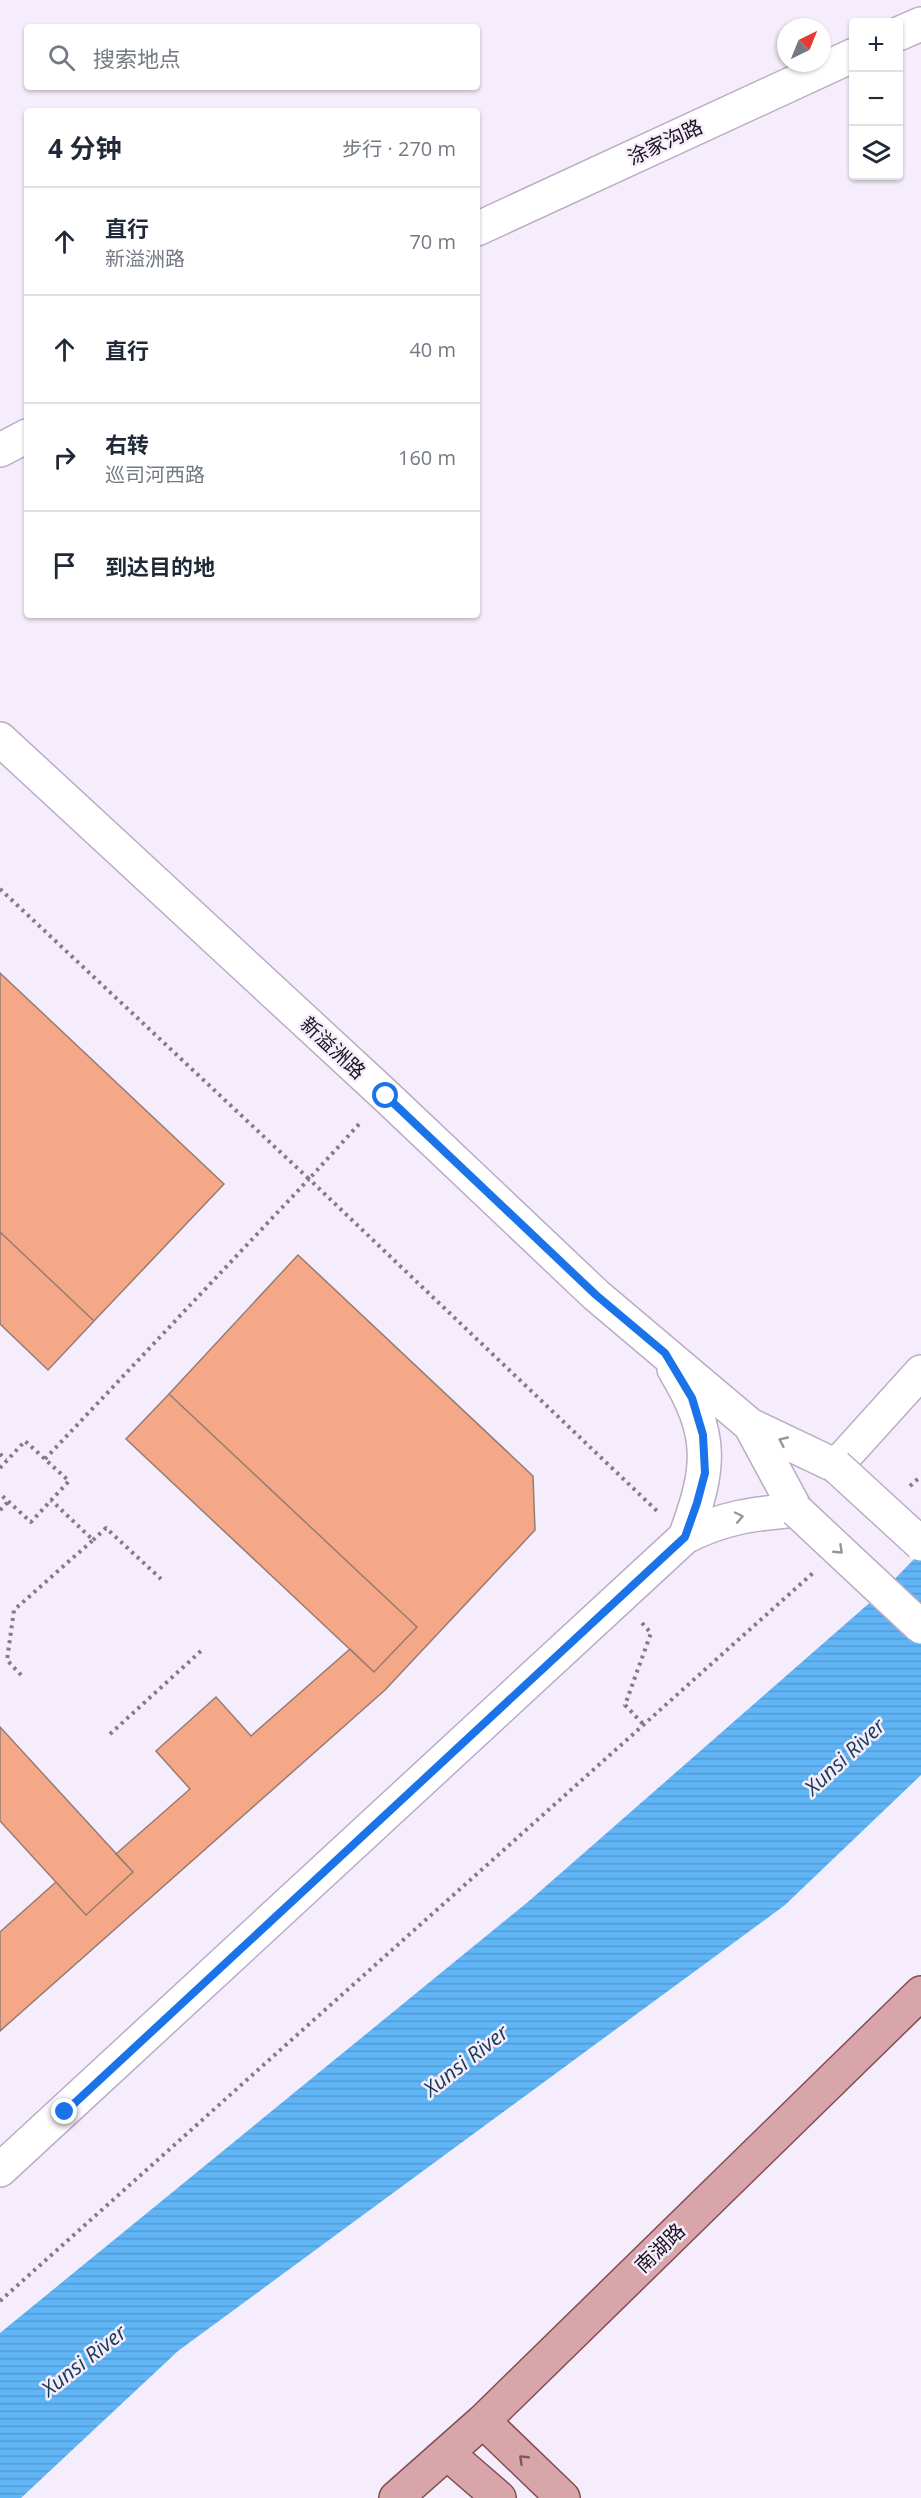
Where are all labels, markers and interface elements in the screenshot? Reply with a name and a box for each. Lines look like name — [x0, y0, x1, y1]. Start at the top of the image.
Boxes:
north arrow — [777, 18, 831, 72]
map controls — [849, 18, 903, 180]
button: + — [849, 18, 903, 72]
search box — [24, 24, 480, 90]
icon: search — [45, 41, 78, 74]
text: 搜索地点 — [93, 43, 181, 73]
button: − — [849, 72, 903, 126]
street label: 涂家沟路 — [623, 112, 707, 171]
button: layers — [849, 126, 903, 180]
text: 4 分钟 — [48, 130, 122, 166]
text: 步行 · 270 m — [342, 135, 456, 162]
text: 直行 — [105, 213, 149, 243]
icon: ahead — [48, 225, 81, 258]
text: 70 m — [409, 228, 456, 255]
text: 新溢洲路 — [105, 245, 185, 272]
icon: ahead — [48, 333, 81, 366]
text: 直行 — [105, 335, 149, 365]
text: 40 m — [409, 336, 456, 363]
text: 右转 — [105, 429, 149, 459]
icon: right — [48, 441, 81, 474]
text: 160 m — [398, 444, 456, 471]
text: 巡司河西路 — [105, 461, 205, 488]
icon: arrive — [48, 549, 81, 582]
text: 到达目的地 — [105, 551, 215, 581]
street label: 新溢洲路 — [295, 1010, 372, 1085]
route start — [372, 1082, 398, 1108]
one-way arrow — [779, 1436, 790, 1448]
one-way arrow — [733, 1511, 743, 1524]
one-way arrow — [832, 1543, 842, 1554]
water label: Xunsi River — [796, 1711, 891, 1802]
water label: Xunsi River — [416, 2018, 514, 2103]
route end — [51, 2098, 77, 2124]
street label: 南湖路 — [629, 2217, 691, 2278]
water label: Xunsi River — [34, 2318, 132, 2403]
one-way arrow — [520, 2456, 531, 2467]

